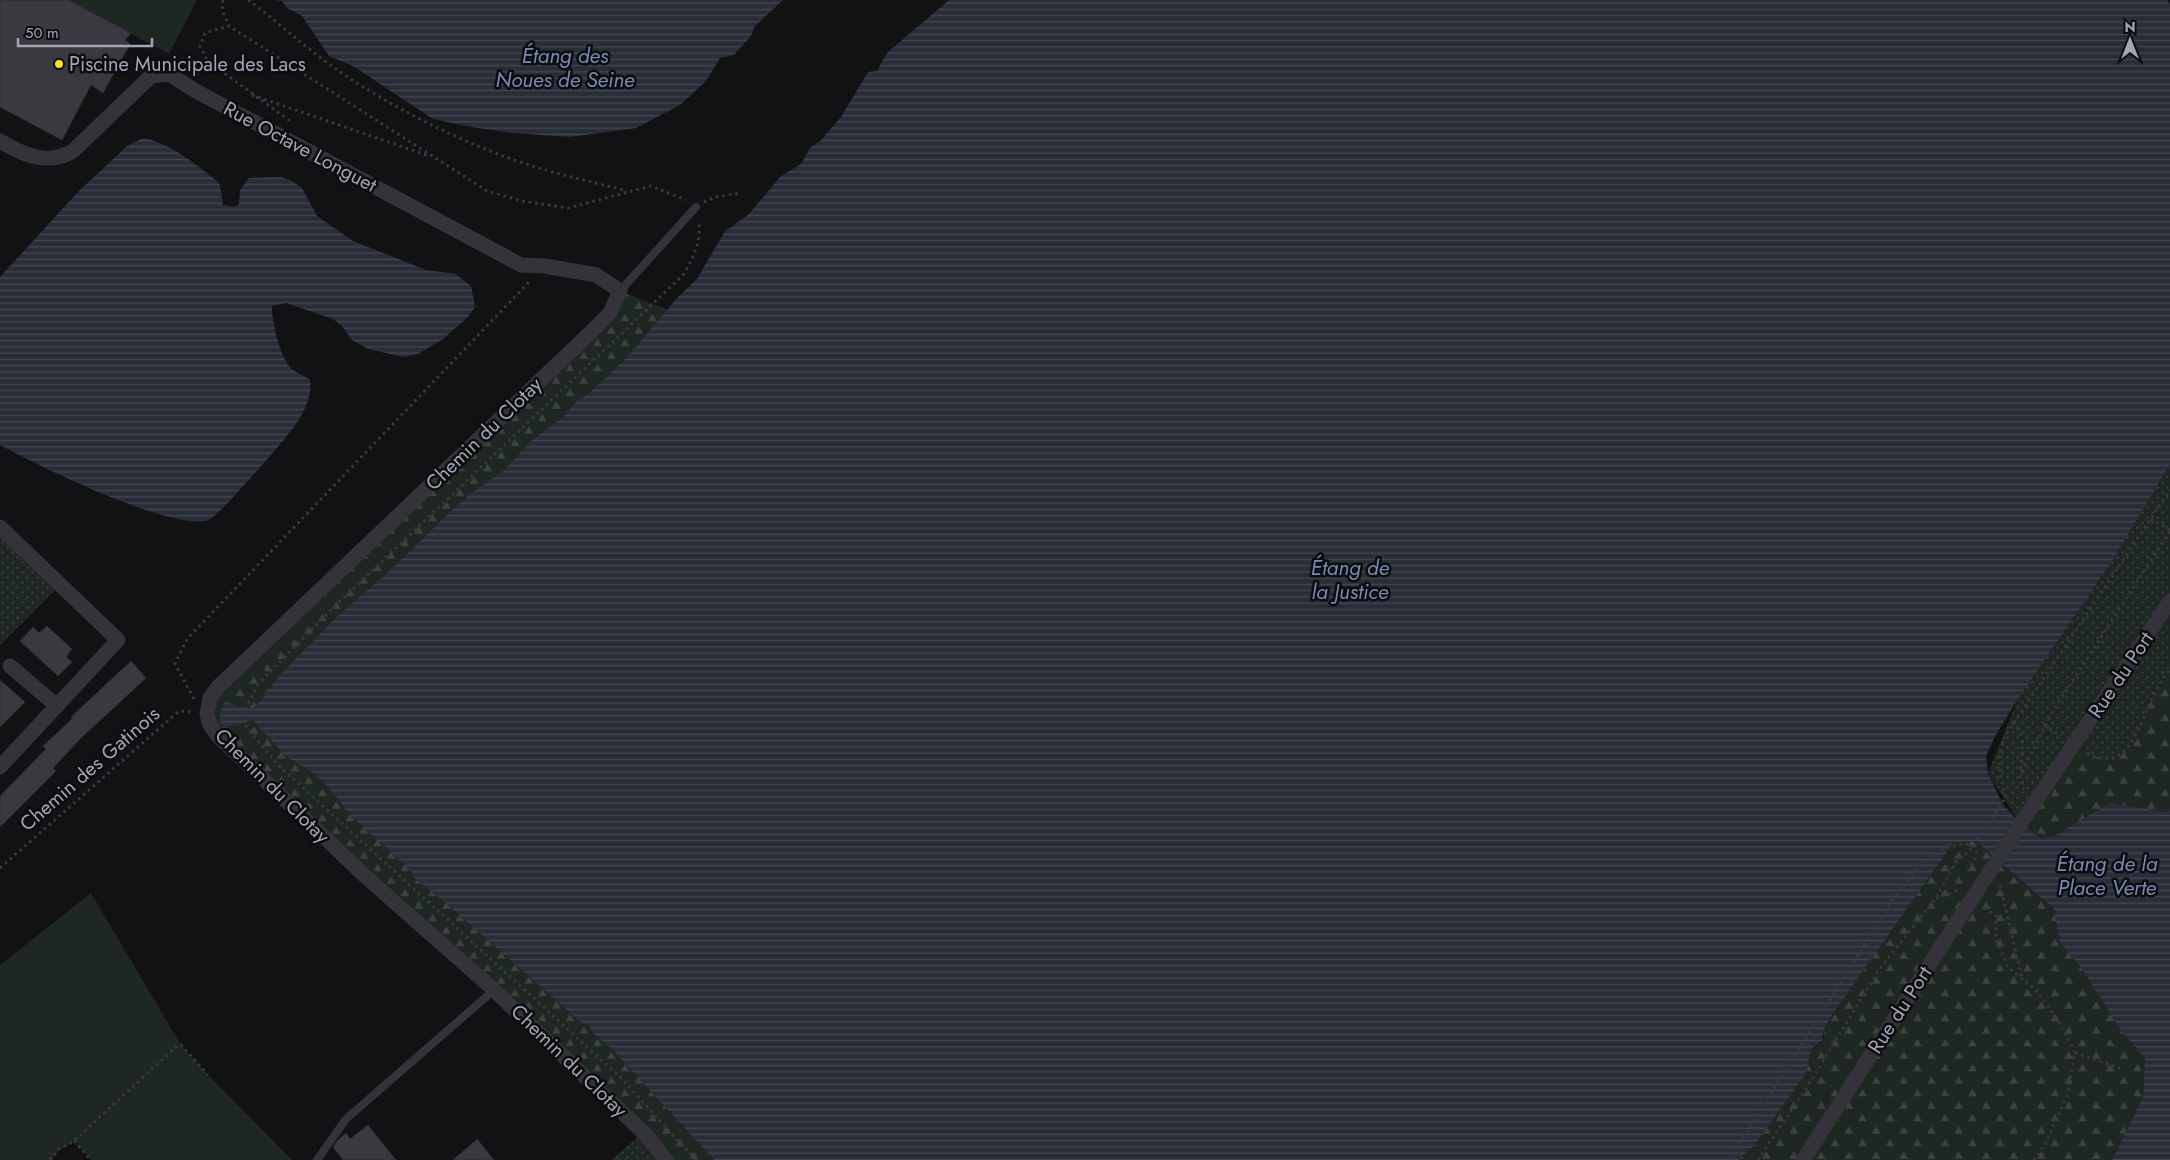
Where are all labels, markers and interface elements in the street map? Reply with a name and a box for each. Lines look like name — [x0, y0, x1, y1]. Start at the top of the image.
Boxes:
scale bar — [18, 15, 151, 47]
north arrow — [2105, 15, 2155, 65]
text: N — [2124, 17, 2136, 37]
text: 50 m — [25, 22, 59, 44]
water label: Étang des Noues de Seine — [495, 41, 635, 95]
place label: Piscine Municipale des Lacs — [69, 50, 306, 79]
marker: Piscine Municipale des Lacs — [53, 58, 65, 70]
street label: Rue Octave Longuet — [218, 94, 382, 200]
street label: Chemin du Clotay — [419, 371, 549, 497]
water label: Étang de la Justice — [1311, 553, 1390, 607]
street label: Rue du Port — [2081, 626, 2161, 724]
street label: Chemin des Gatinois — [14, 700, 166, 838]
street label: Chemin du Clotay — [208, 722, 336, 850]
water label: Étang de la Place Verte — [2056, 849, 2158, 903]
street label: Rue du Port — [1861, 960, 1939, 1059]
street label: Chemin du Clotay — [504, 998, 634, 1124]

